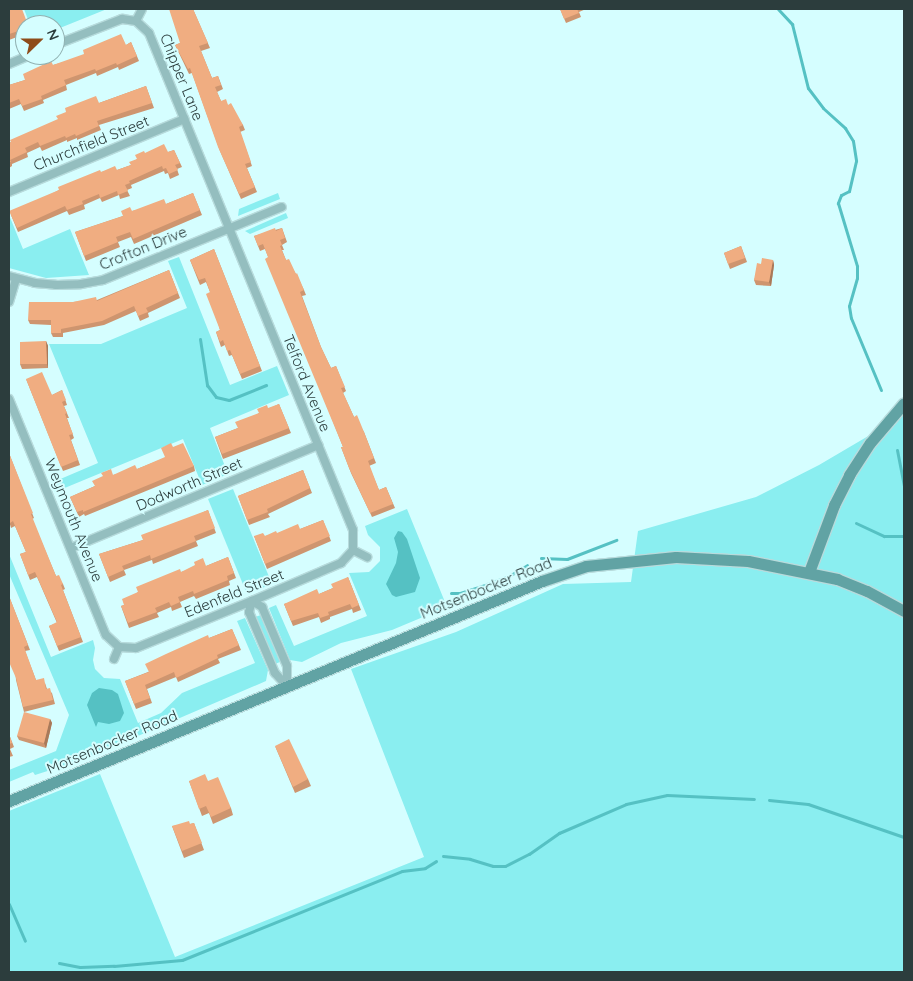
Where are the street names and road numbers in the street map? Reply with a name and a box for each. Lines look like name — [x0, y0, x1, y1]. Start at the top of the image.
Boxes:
street label: Chipper Lane — [156, 31, 208, 123]
street label: Churchfield Street — [31, 112, 151, 174]
street label: Crofton Drive — [97, 222, 189, 274]
street label: Telford Avenue — [279, 332, 335, 434]
street label: Dodworth Street — [133, 453, 245, 515]
street label: Weymouth Avenue — [41, 456, 107, 584]
street label: Motsenbocker Road — [418, 553, 554, 623]
street label: Edenfeld Street — [182, 565, 286, 621]
street label: Motsenbocker Road — [44, 706, 180, 778]

